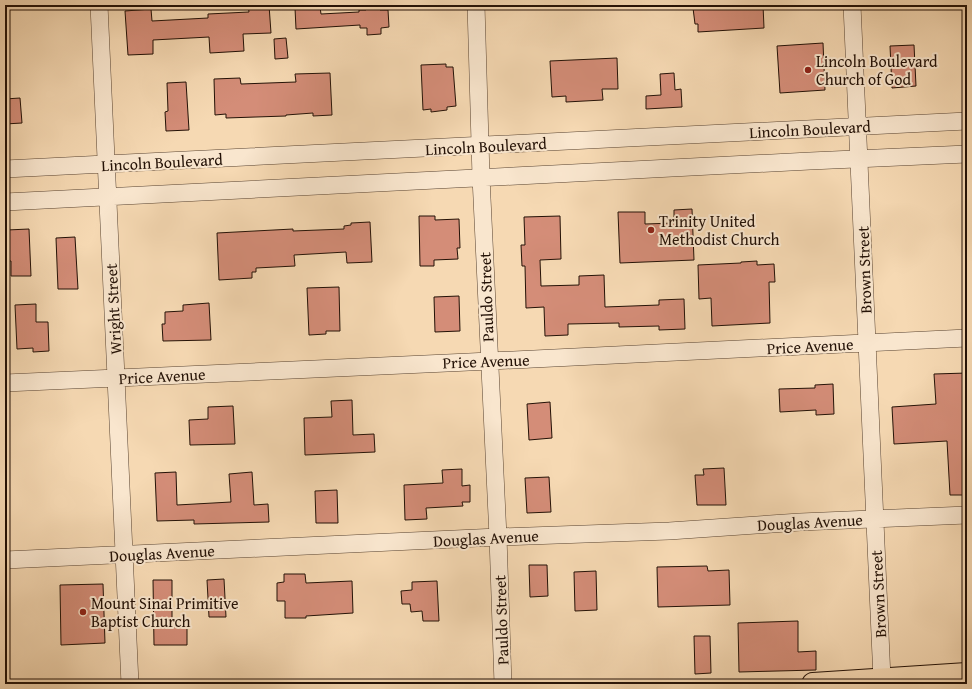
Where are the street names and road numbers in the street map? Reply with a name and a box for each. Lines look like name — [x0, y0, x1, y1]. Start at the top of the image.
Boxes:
street label: Lincoln Boulevard — [749, 114, 872, 144]
street label: Lincoln Boulevard — [425, 131, 548, 161]
street label: Lincoln Boulevard — [101, 147, 224, 177]
street label: Brown Street — [850, 225, 878, 314]
street label: Pauldo Street — [472, 251, 500, 342]
street label: Wright Street — [99, 262, 127, 355]
street label: Price Avenue — [766, 332, 854, 360]
street label: Price Avenue — [442, 347, 530, 375]
street label: Price Avenue — [118, 362, 206, 390]
street label: Douglas Avenue — [757, 507, 863, 537]
street label: Douglas Avenue — [433, 523, 539, 553]
street label: Douglas Avenue — [109, 538, 215, 568]
street label: Brown Street — [864, 549, 892, 638]
street label: Pauldo Street — [487, 574, 515, 665]

